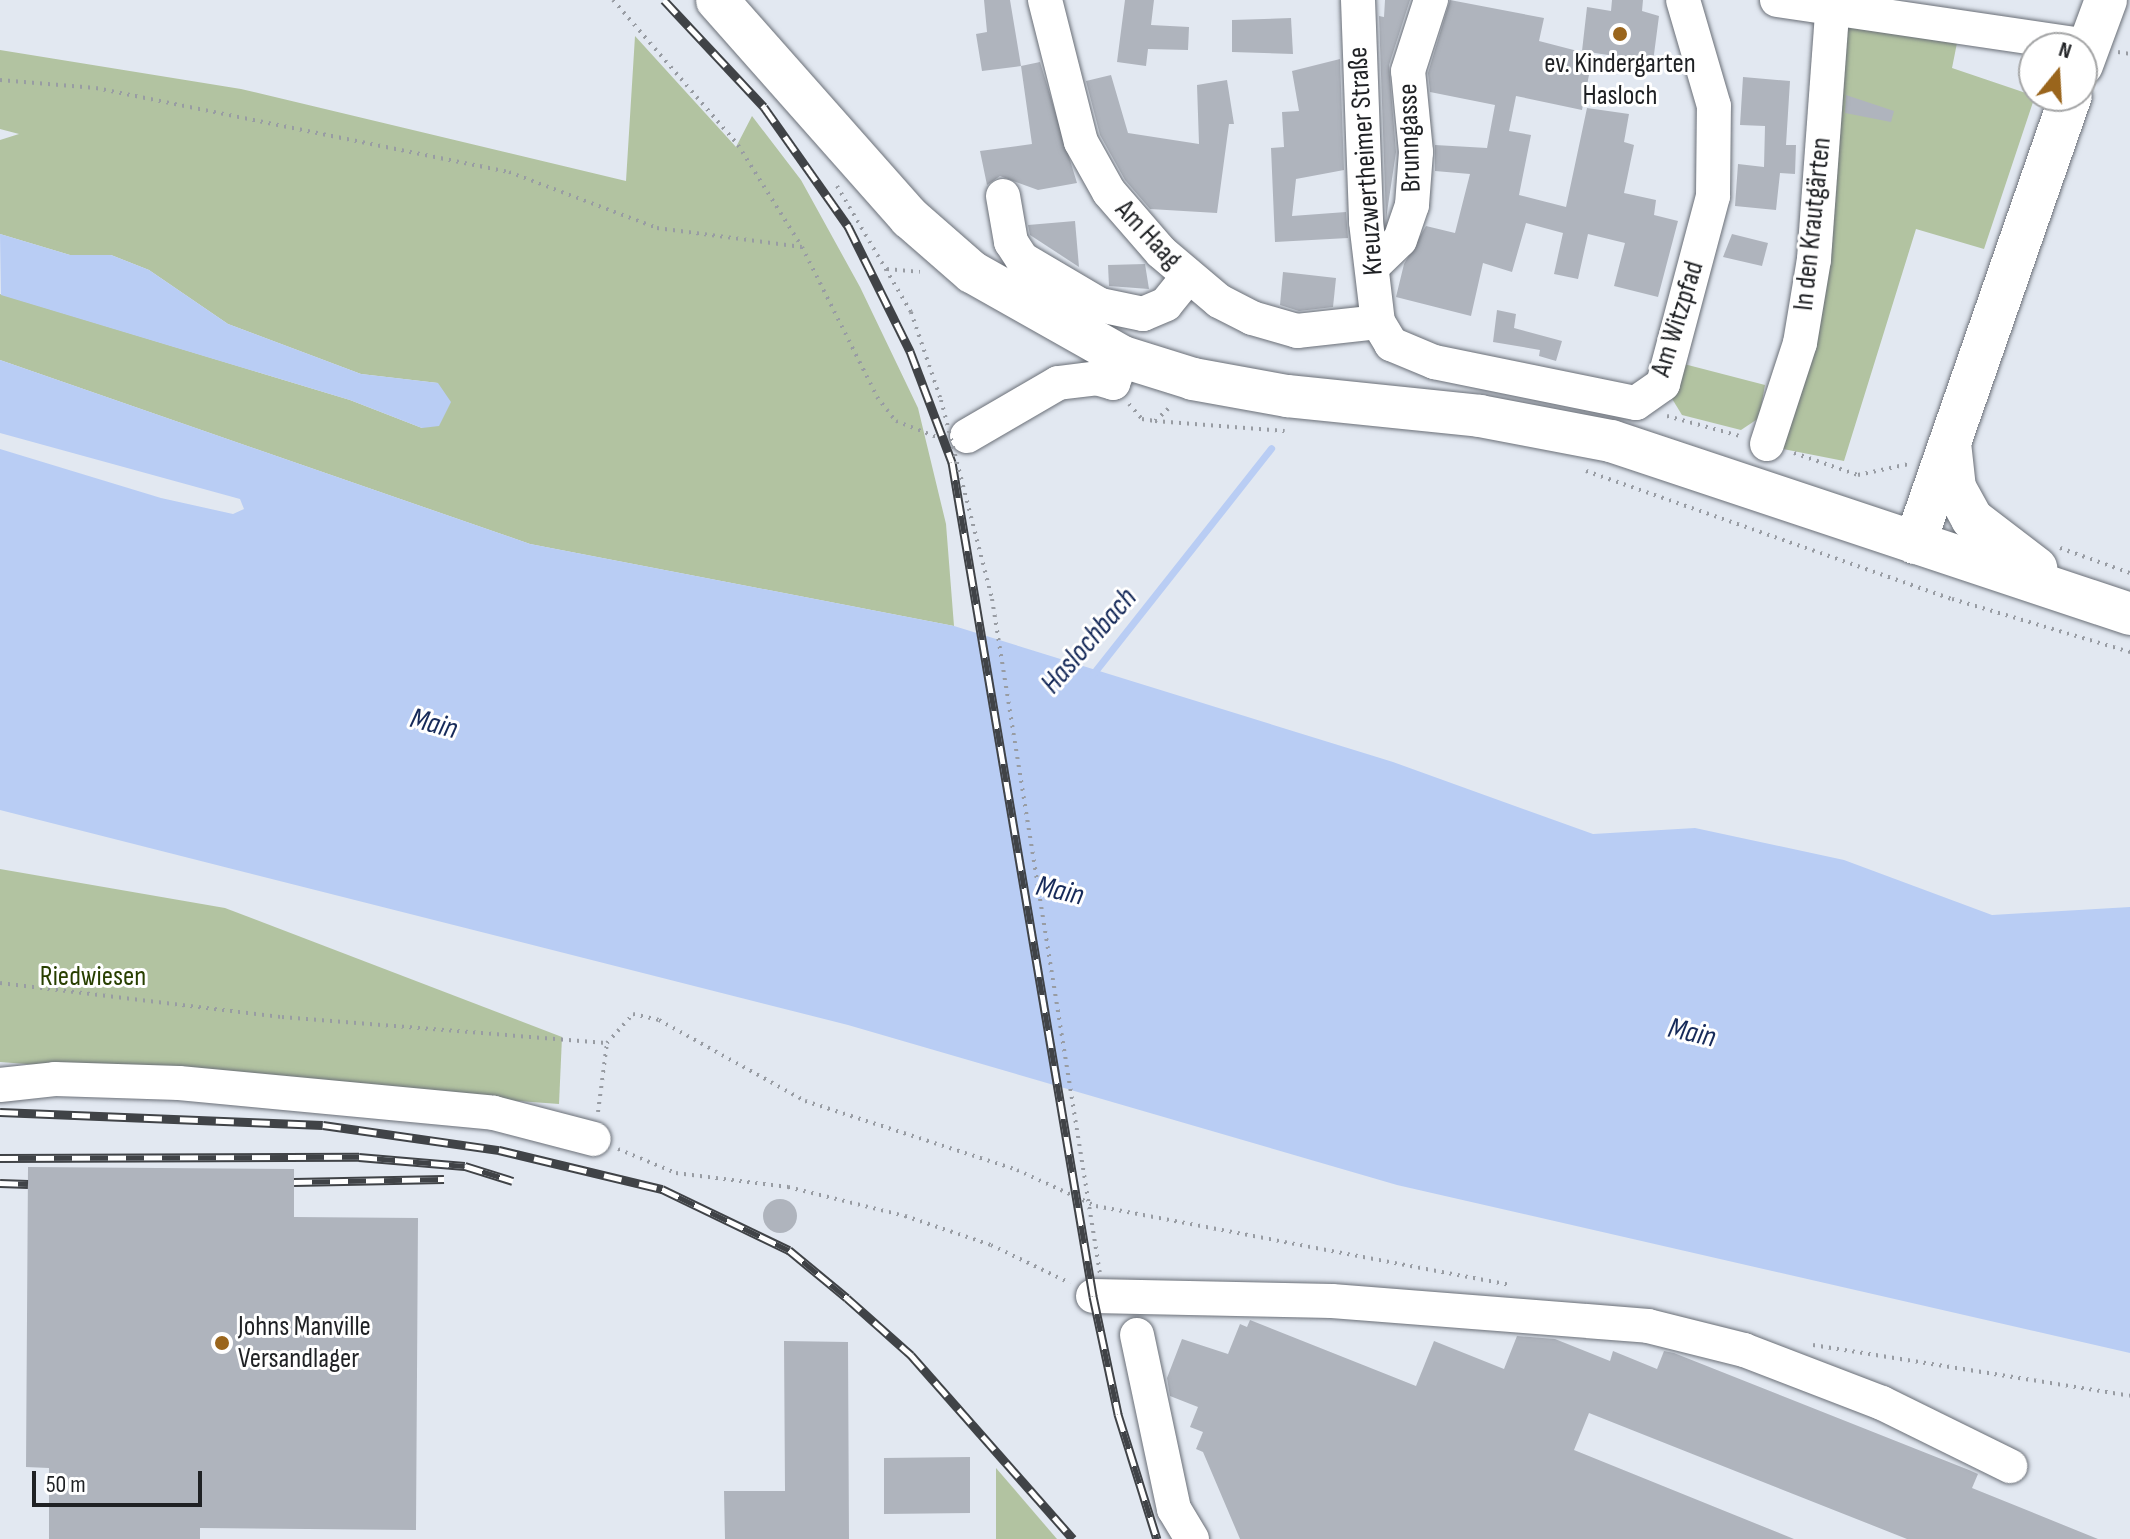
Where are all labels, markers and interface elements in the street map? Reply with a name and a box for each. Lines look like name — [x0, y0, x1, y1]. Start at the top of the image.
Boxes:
marker: ev. Kindergarten Hasloch — [1611, 25, 1629, 43]
north arrow — [2018, 32, 2098, 112]
text: N — [2055, 36, 2075, 65]
street label: Kreuzwertheimer Straße — [1341, 46, 1391, 276]
place label: ev. Kindergarten Hasloch — [1544, 47, 1696, 113]
street label: Brunngasse — [1391, 83, 1429, 193]
street label: In den Krautgärten — [1787, 136, 1839, 312]
street label: Am Haag — [1108, 194, 1188, 276]
street label: Am Witzpfad — [1645, 257, 1711, 381]
water label: Haslochbach — [1033, 581, 1145, 701]
water label: Main — [406, 700, 462, 748]
water label: Main — [1033, 868, 1087, 914]
park label: Riedwiesen — [40, 960, 146, 994]
water label: Main — [1665, 1010, 1719, 1056]
place label: Johns Manville Versandlager — [238, 1310, 371, 1376]
marker: Johns Manville Versandlager — [213, 1334, 231, 1352]
scale bar — [36, 1455, 206, 1505]
text: 50 m — [46, 1470, 86, 1499]

